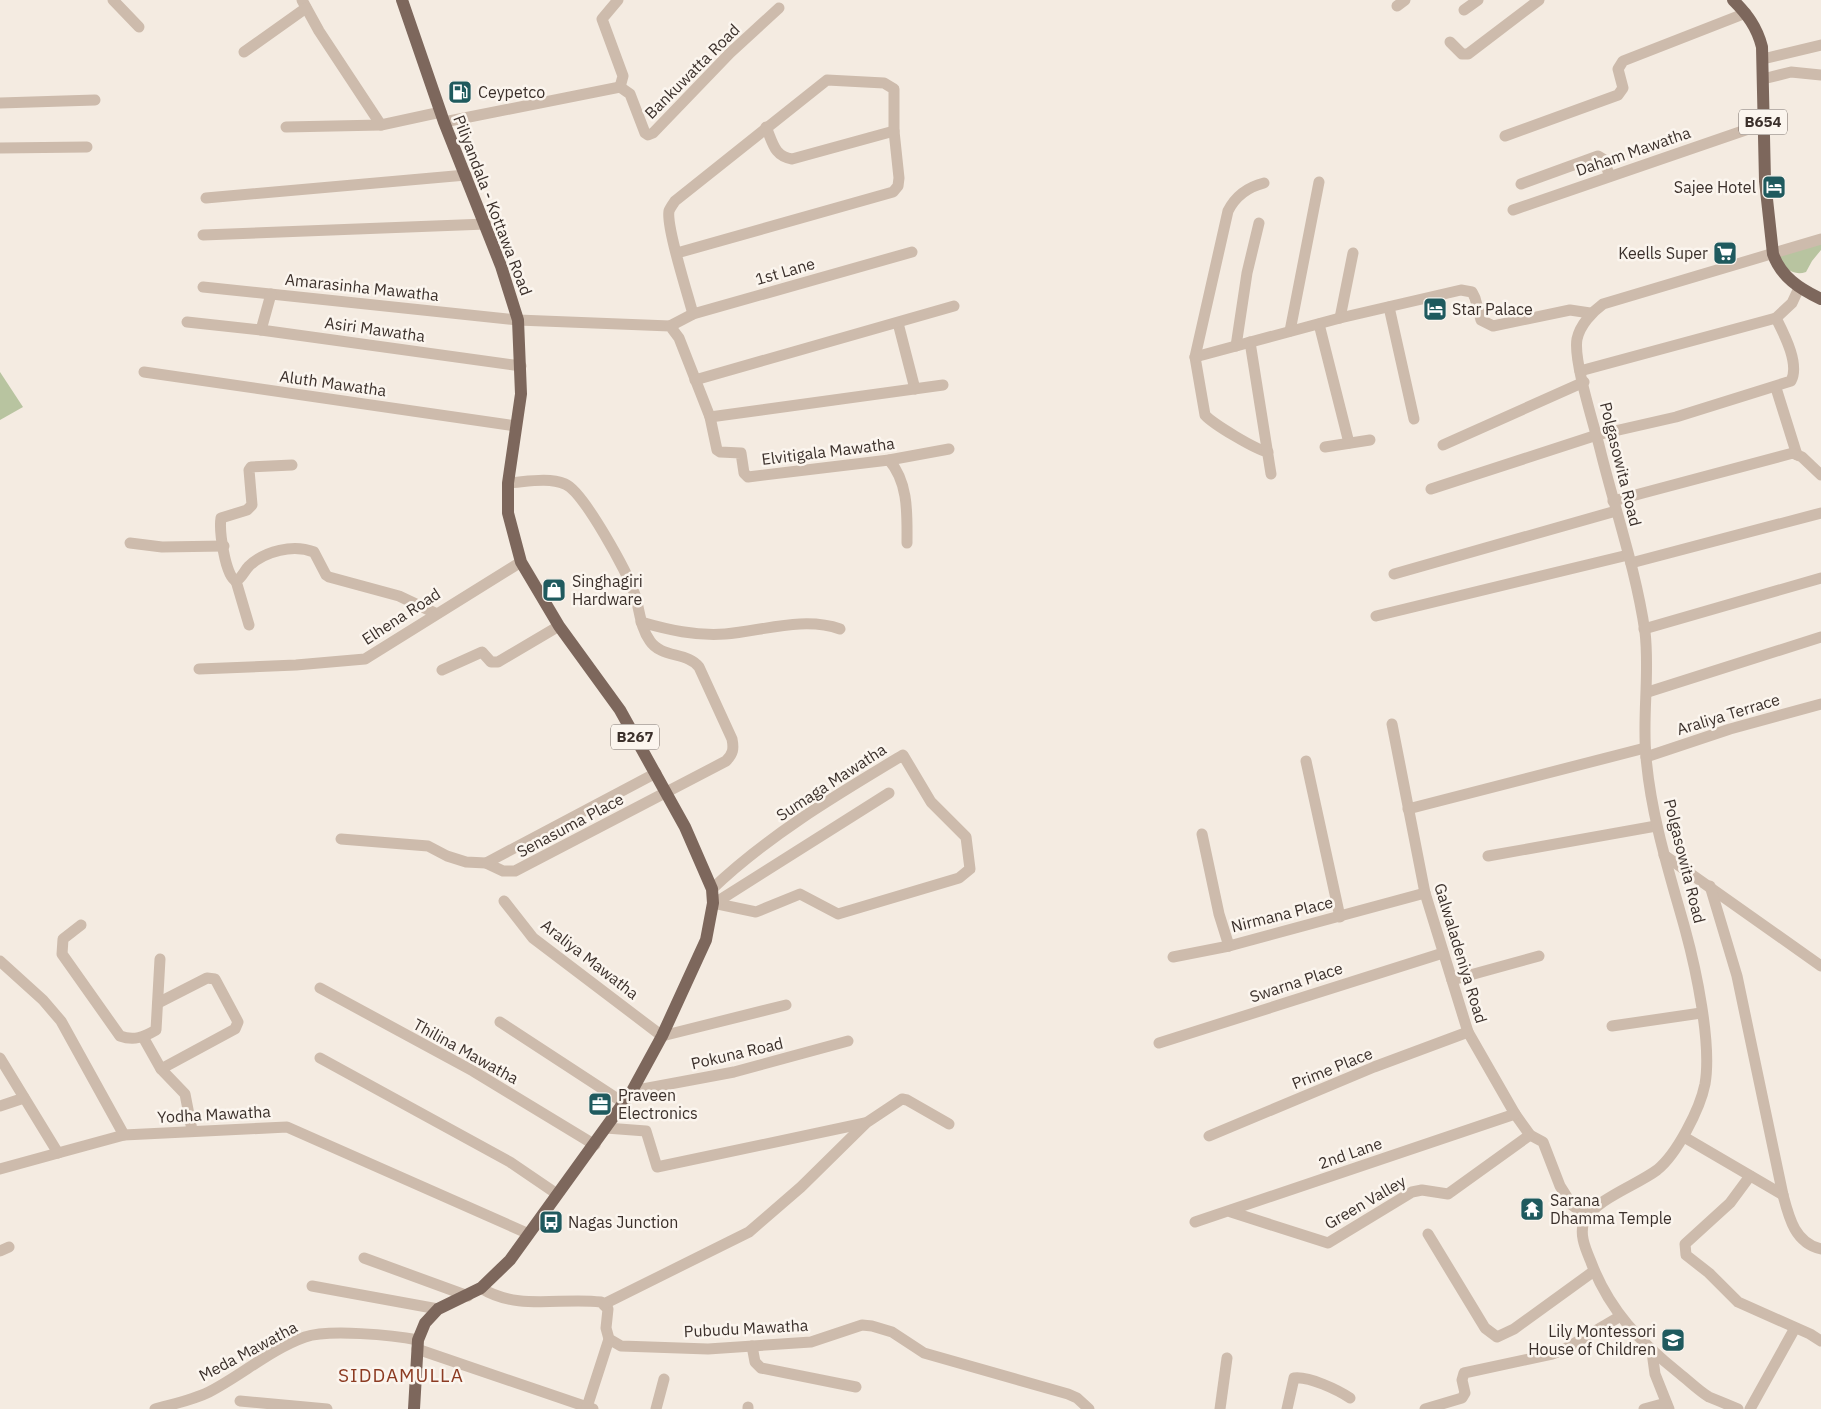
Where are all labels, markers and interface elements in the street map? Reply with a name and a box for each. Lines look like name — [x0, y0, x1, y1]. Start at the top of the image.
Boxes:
street label: Bankuwatta Road — [640, 19, 744, 123]
fuel station icon: Ceypetco — [447, 79, 473, 105]
place label: Ceypetco — [478, 82, 545, 102]
road number: B654 — [1739, 110, 1787, 134]
street label: Piliyandala - Kottawa Road — [449, 112, 537, 298]
street label: Daham Mawatha — [1573, 122, 1693, 180]
hotel icon: Sajee Hotel — [1761, 174, 1787, 200]
place label: Sajee Hotel — [1674, 177, 1756, 197]
supermarket icon: Keells Super — [1712, 240, 1738, 266]
place label: Keells Super — [1618, 243, 1708, 263]
street label: 1st Lane — [753, 253, 817, 289]
street label: Amarasinha Mawatha — [284, 269, 440, 305]
hotel icon: Star Palace — [1422, 296, 1448, 322]
place label: Star Palace — [1452, 299, 1533, 319]
street label: Asiri Mawatha — [324, 312, 427, 346]
street label: Aluth Mawatha — [278, 366, 388, 400]
street label: Polgasowita Road — [1596, 400, 1646, 528]
street label: Elvitigala Mawatha — [760, 433, 896, 469]
place label: Singhagiri Hardware — [572, 571, 643, 609]
shop icon: Singhagiri Hardware — [541, 577, 567, 603]
street label: Elhena Road — [358, 583, 444, 649]
street label: Araliya Terrace — [1674, 689, 1782, 739]
road number: B267 — [611, 724, 659, 750]
street label: Sumaga Mawatha — [772, 739, 890, 825]
street label: Senasuma Place — [513, 788, 627, 862]
street label: Polgasowita Road — [1660, 797, 1710, 925]
street label: Galwaladeniya Road — [1430, 880, 1492, 1026]
street label: Nirmana Place — [1229, 892, 1335, 936]
street label: Araliya Mawatha — [537, 915, 643, 1004]
street label: Swarna Place — [1247, 957, 1345, 1006]
street label: Thilina Mawatha — [410, 1014, 523, 1088]
street label: Pokuna Road — [689, 1033, 785, 1073]
street label: Prime Place — [1289, 1043, 1375, 1093]
place label: Praveen Electronics — [618, 1085, 698, 1123]
office icon: Praveen Electronics — [587, 1091, 613, 1117]
street label: Yodha Mawatha — [157, 1101, 272, 1127]
street label: 2nd Lane — [1315, 1133, 1385, 1173]
street label: Green Valley — [1321, 1171, 1409, 1233]
place label: Sarana Dhamma Temple — [1550, 1190, 1672, 1228]
temple icon: Sarana Dhamma Temple — [1519, 1196, 1545, 1222]
bus stop icon: Nagas Junction — [538, 1209, 564, 1235]
place label: Nagas Junction — [568, 1212, 678, 1232]
street label: Pubudu Mawatha — [683, 1315, 809, 1341]
street label: Meda Mawatha — [195, 1316, 301, 1385]
place label: Lily Montessori House of Children — [1528, 1321, 1656, 1359]
school or university icon: Lily Montessori House of Children — [1660, 1327, 1686, 1353]
district label: SIDDAMULLA — [338, 1363, 464, 1387]

